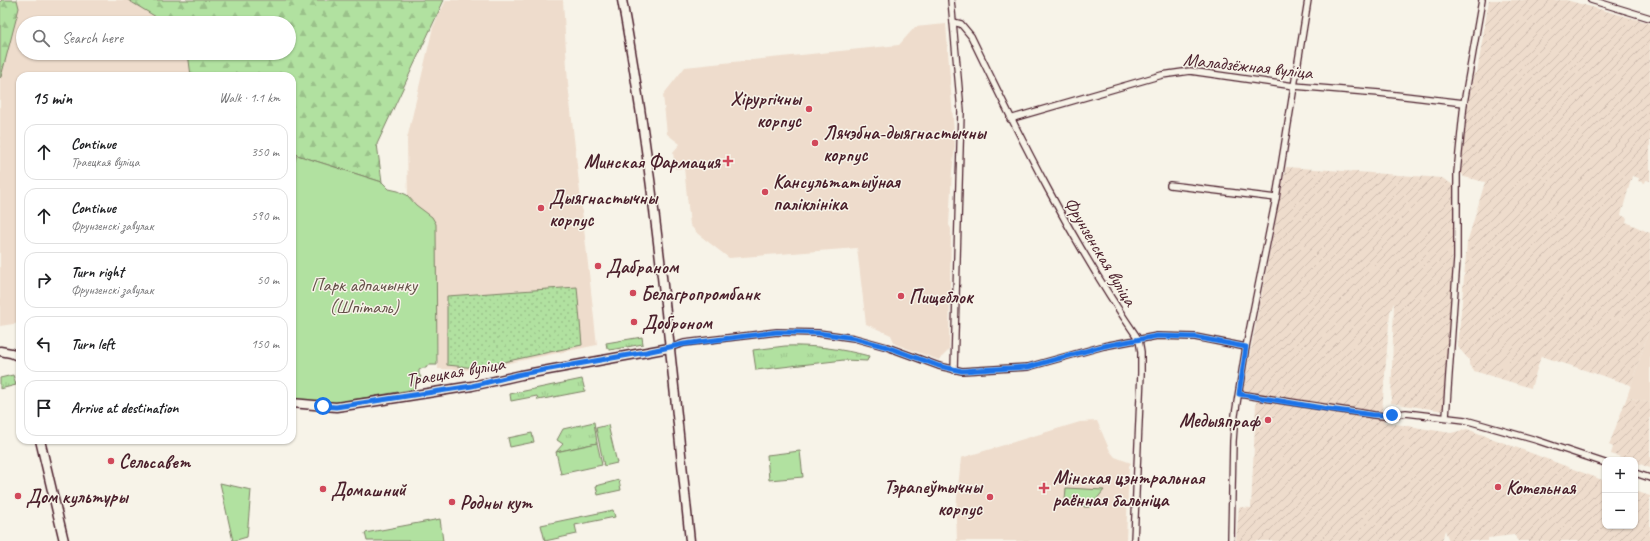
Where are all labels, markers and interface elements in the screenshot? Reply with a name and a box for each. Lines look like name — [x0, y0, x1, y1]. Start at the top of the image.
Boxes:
search box — [16, 16, 296, 60]
icon: search — [30, 27, 52, 49]
text: Search here — [62, 29, 123, 48]
street label: Маладзёжная вуліца — [1182, 47, 1315, 85]
place label: Хірургічны корпус — [731, 87, 802, 133]
text: 15 min — [32, 88, 72, 109]
text: Walk · 1.1 km — [219, 90, 280, 106]
marker: Хірургічны корпус — [804, 104, 814, 114]
place label: Лячэбна-дыягнастычны корпус — [823, 121, 987, 167]
text: Continue — [71, 135, 116, 154]
marker: Лячэбна-дыягнастычны корпус — [810, 138, 820, 148]
icon: ahead — [33, 141, 55, 163]
text: 350 m — [251, 144, 279, 160]
place label: Минская Фармация — [584, 150, 721, 174]
text: Траецкая вуліца — [71, 154, 139, 170]
marker: Минская Фармация — [723, 156, 733, 166]
place label: Кансультатыўная паліклініка — [773, 170, 901, 216]
place label: Дыягнастычны корпус — [549, 186, 659, 232]
marker: Кансультатыўная паліклініка — [760, 187, 770, 197]
street label: Фрунзенская вуліца — [1058, 193, 1143, 312]
text: Continue — [71, 199, 116, 218]
marker: Дыягнастычны корпус — [536, 203, 546, 213]
icon: ahead — [33, 205, 55, 227]
text: 590 m — [251, 208, 279, 224]
text: Фрунзенскі завулак — [71, 218, 154, 234]
place label: Дабраном — [606, 255, 680, 279]
marker: Дабраном — [593, 261, 603, 271]
text: Turn right — [71, 263, 124, 282]
icon: right — [33, 269, 55, 291]
text: 50 m — [257, 272, 279, 288]
park label: Парк адпачынку (Шпіталь) — [311, 273, 418, 319]
text: Фрунзенскі завулак — [71, 282, 154, 298]
place label: Белагропромбанк — [641, 282, 761, 306]
place label: Пищеблок — [909, 285, 975, 309]
marker: Белагропромбанк — [628, 288, 638, 298]
marker: Пищеблок — [896, 291, 906, 301]
place label: Доброном — [642, 311, 714, 335]
marker: Доброном — [629, 317, 639, 327]
icon: left — [33, 333, 55, 355]
text: Turn left — [71, 335, 114, 354]
text: 150 m — [251, 336, 279, 352]
street label: Траецкая вуліца — [404, 351, 508, 392]
icon: arrive — [33, 397, 55, 419]
route start — [314, 397, 332, 415]
text: Arrive at destination — [71, 399, 178, 418]
route end — [1383, 406, 1401, 424]
place label: Медыяпраф — [1179, 409, 1261, 433]
marker: Медыяпраф — [1263, 415, 1273, 425]
place label: Сельсавет — [119, 450, 192, 474]
marker: Сельсавет — [106, 456, 116, 466]
map controls — [1602, 457, 1638, 529]
button: + — [1602, 457, 1638, 493]
place label: Мінская цэнтральная раённая бальніца — [1053, 466, 1206, 512]
place label: Тэрапеўтычны корпус — [884, 475, 983, 521]
place label: Котельная — [1506, 476, 1577, 500]
place label: Домашний — [331, 478, 408, 502]
marker: Мінская цэнтральная раённая бальніца — [1038, 482, 1050, 494]
marker: Котельная — [1493, 482, 1503, 492]
marker: Домашний — [318, 484, 328, 494]
place label: Дом культуры — [26, 485, 129, 509]
marker: Дом культуры — [13, 491, 23, 501]
place label: Родны кут — [460, 491, 534, 515]
marker: Тэрапеўтычны корпус — [985, 492, 995, 502]
button: − — [1602, 493, 1638, 529]
marker: Родны кут — [447, 497, 457, 507]

